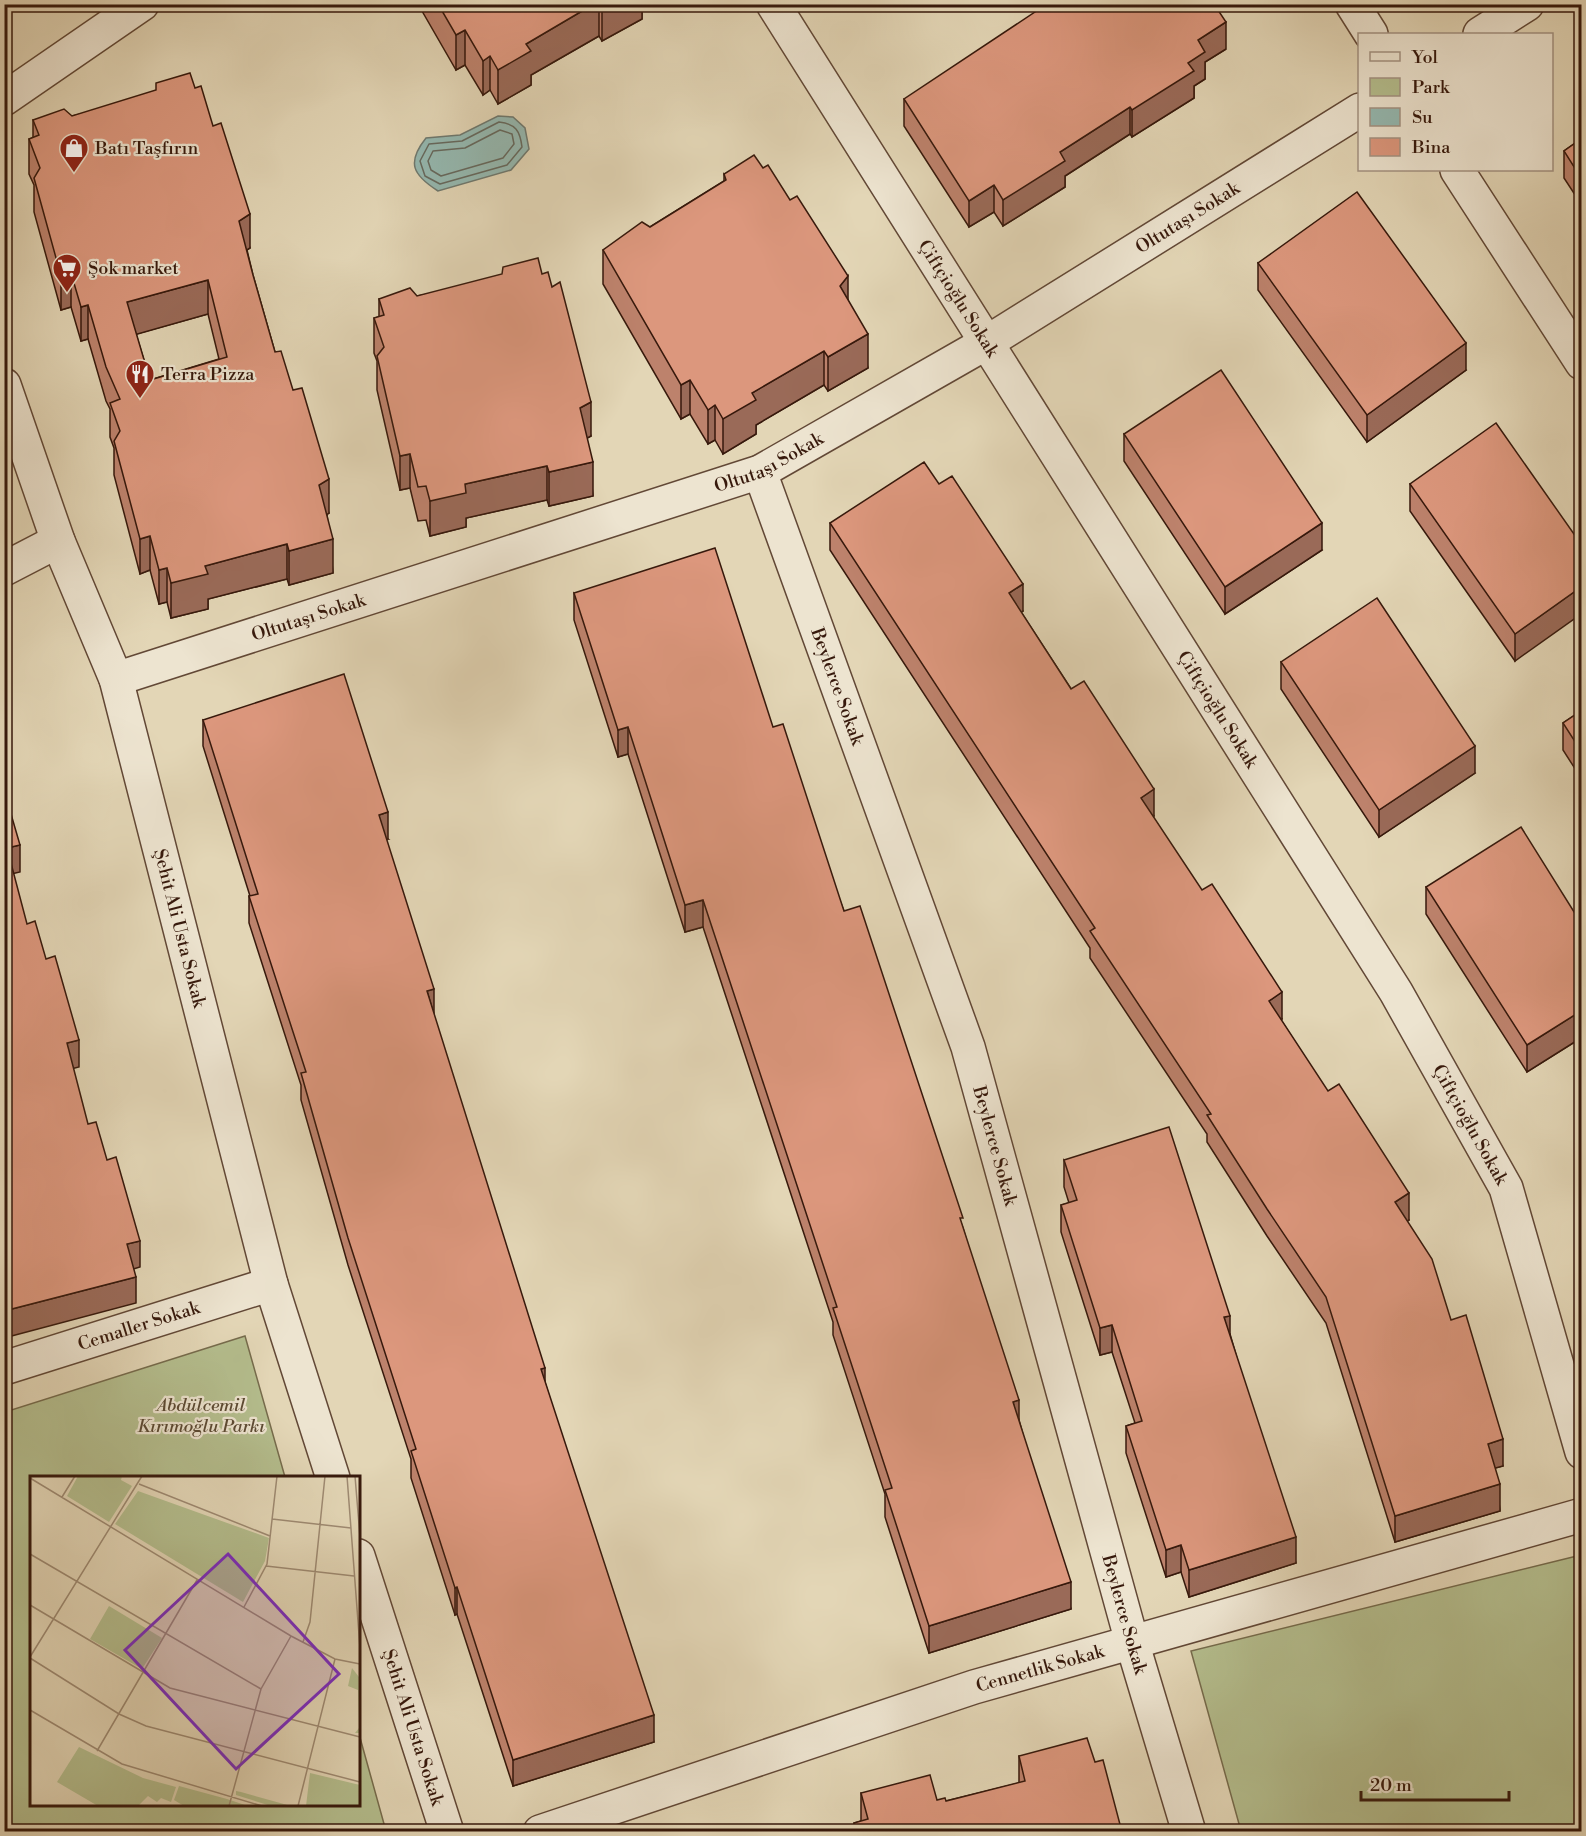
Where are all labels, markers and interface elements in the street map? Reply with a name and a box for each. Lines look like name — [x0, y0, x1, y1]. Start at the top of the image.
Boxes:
legend — [1358, 33, 1553, 171]
text: Yol — [1411, 46, 1439, 69]
text: Park — [1412, 76, 1451, 99]
text: Su — [1412, 106, 1433, 129]
shop icon: Batı Taşfırın — [58, 132, 90, 174]
text: Bina — [1411, 136, 1451, 159]
place label: Batı Taşfırın — [94, 137, 199, 160]
street label: Oltutaşı Sokak — [1131, 176, 1245, 259]
street label: Çiftçioğlu Sokak — [913, 236, 1005, 363]
supermarket icon: Şok market — [51, 252, 83, 294]
place label: Şok market — [88, 257, 179, 280]
restaurant icon: Terra Pizza — [124, 358, 156, 400]
place label: Terra Pizza — [161, 363, 255, 386]
street label: Oltutaşı Sokak — [711, 427, 829, 498]
street label: Oltutaşı Sokak — [249, 588, 370, 647]
street label: Beylerce Sokak — [805, 624, 869, 750]
street label: Çiftçioğlu Sokak — [1172, 647, 1264, 774]
street label: Şehit Ali Usta Sokak — [148, 847, 211, 1012]
street label: Çiftçioğlu Sokak — [1427, 1061, 1514, 1190]
street label: Beylerce Sokak — [967, 1083, 1023, 1210]
street label: Cemaller Sokak — [75, 1296, 204, 1356]
park label: Abdülcemil Kırımoğlu Parkı — [137, 1394, 265, 1438]
inset map — [30, 1476, 360, 1806]
street label: Beylerce Sokak — [1096, 1551, 1152, 1679]
street label: Cennetlik Sokak — [973, 1639, 1108, 1698]
street label: Şehit Ali Usta Sokak — [377, 1646, 449, 1810]
scale bar — [1361, 1764, 1510, 1802]
text: 20 m — [1370, 1774, 1412, 1797]

